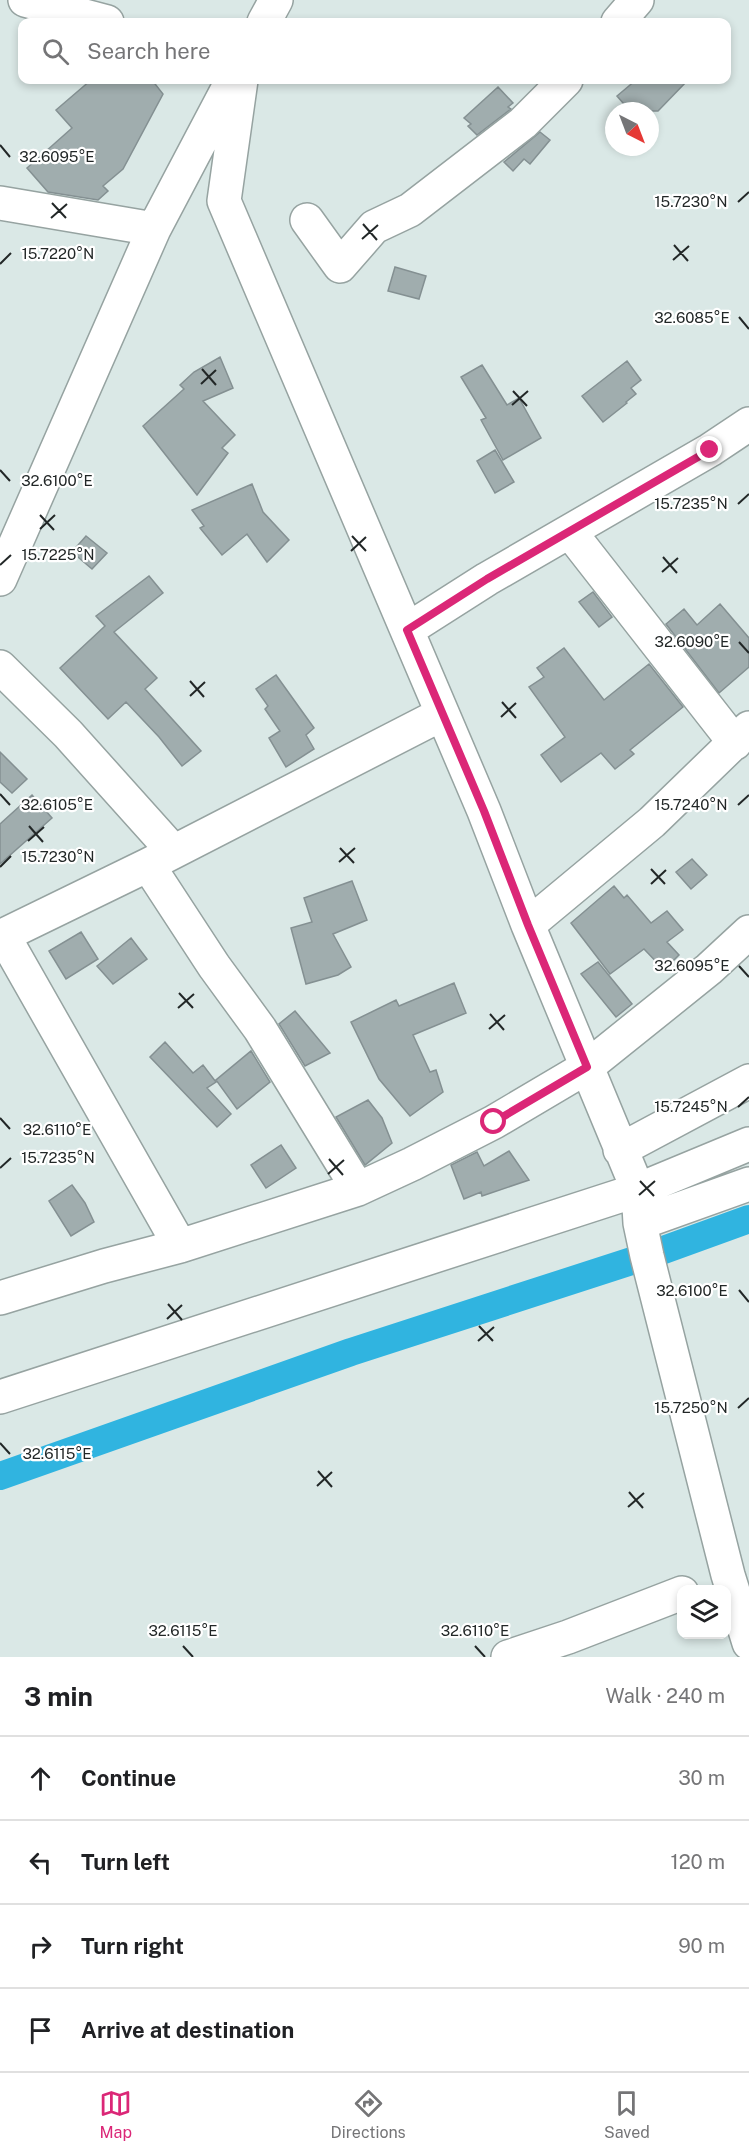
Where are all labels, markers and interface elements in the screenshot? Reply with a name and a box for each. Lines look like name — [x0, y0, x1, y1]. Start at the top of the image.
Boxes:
search box — [18, 18, 731, 84]
icon: search — [39, 35, 72, 68]
text: Search here — [87, 38, 211, 64]
north arrow — [605, 102, 659, 156]
text: 32.6095°E — [19, 148, 95, 165]
text: 15.7230°N — [654, 193, 728, 210]
text: 15.7220°N — [22, 245, 94, 262]
text: 32.6085°E — [654, 309, 730, 326]
route end — [696, 436, 722, 462]
text: 32.6100°E — [21, 472, 93, 489]
text: 15.7235°N — [654, 495, 728, 512]
text: 15.7225°N — [21, 546, 95, 563]
text: 32.6090°E — [655, 633, 729, 650]
text: 32.6105°E — [21, 796, 93, 813]
text: 15.7240°N — [654, 796, 728, 813]
text: 15.7230°N — [21, 848, 95, 865]
text: 32.6095°E — [654, 957, 730, 974]
text: 15.7245°N — [654, 1098, 728, 1115]
route start — [480, 1108, 506, 1134]
text: 32.6110°E — [23, 1121, 91, 1138]
text: 15.7235°N — [21, 1149, 95, 1166]
text: 32.6100°E — [656, 1282, 728, 1299]
text: 15.7250°N — [654, 1399, 728, 1416]
text: 32.6115°E — [22, 1445, 92, 1462]
map controls — [677, 1585, 731, 1639]
button: layers — [677, 1585, 731, 1639]
text: 32.6115°E — [148, 1622, 218, 1639]
text: 32.6110°E — [441, 1622, 509, 1639]
text: 3 min — [24, 1681, 93, 1712]
text: Walk · 240 m — [605, 1684, 725, 1708]
icon: ahead — [24, 1762, 57, 1795]
text: Continue — [81, 1765, 176, 1791]
text: 30 m — [678, 1766, 725, 1790]
icon: left — [24, 1846, 57, 1879]
text: Turn left — [81, 1849, 170, 1875]
text: 120 m — [671, 1850, 725, 1874]
icon: right — [24, 1930, 57, 1963]
text: Turn right — [81, 1933, 184, 1959]
text: 90 m — [678, 1934, 725, 1958]
icon: arrive — [24, 2014, 57, 2047]
text: Arrive at destination — [81, 2017, 294, 2043]
tab: Map — [99, 2087, 132, 2142]
tab: Directions — [331, 2087, 406, 2142]
tab: Saved — [604, 2087, 650, 2142]

